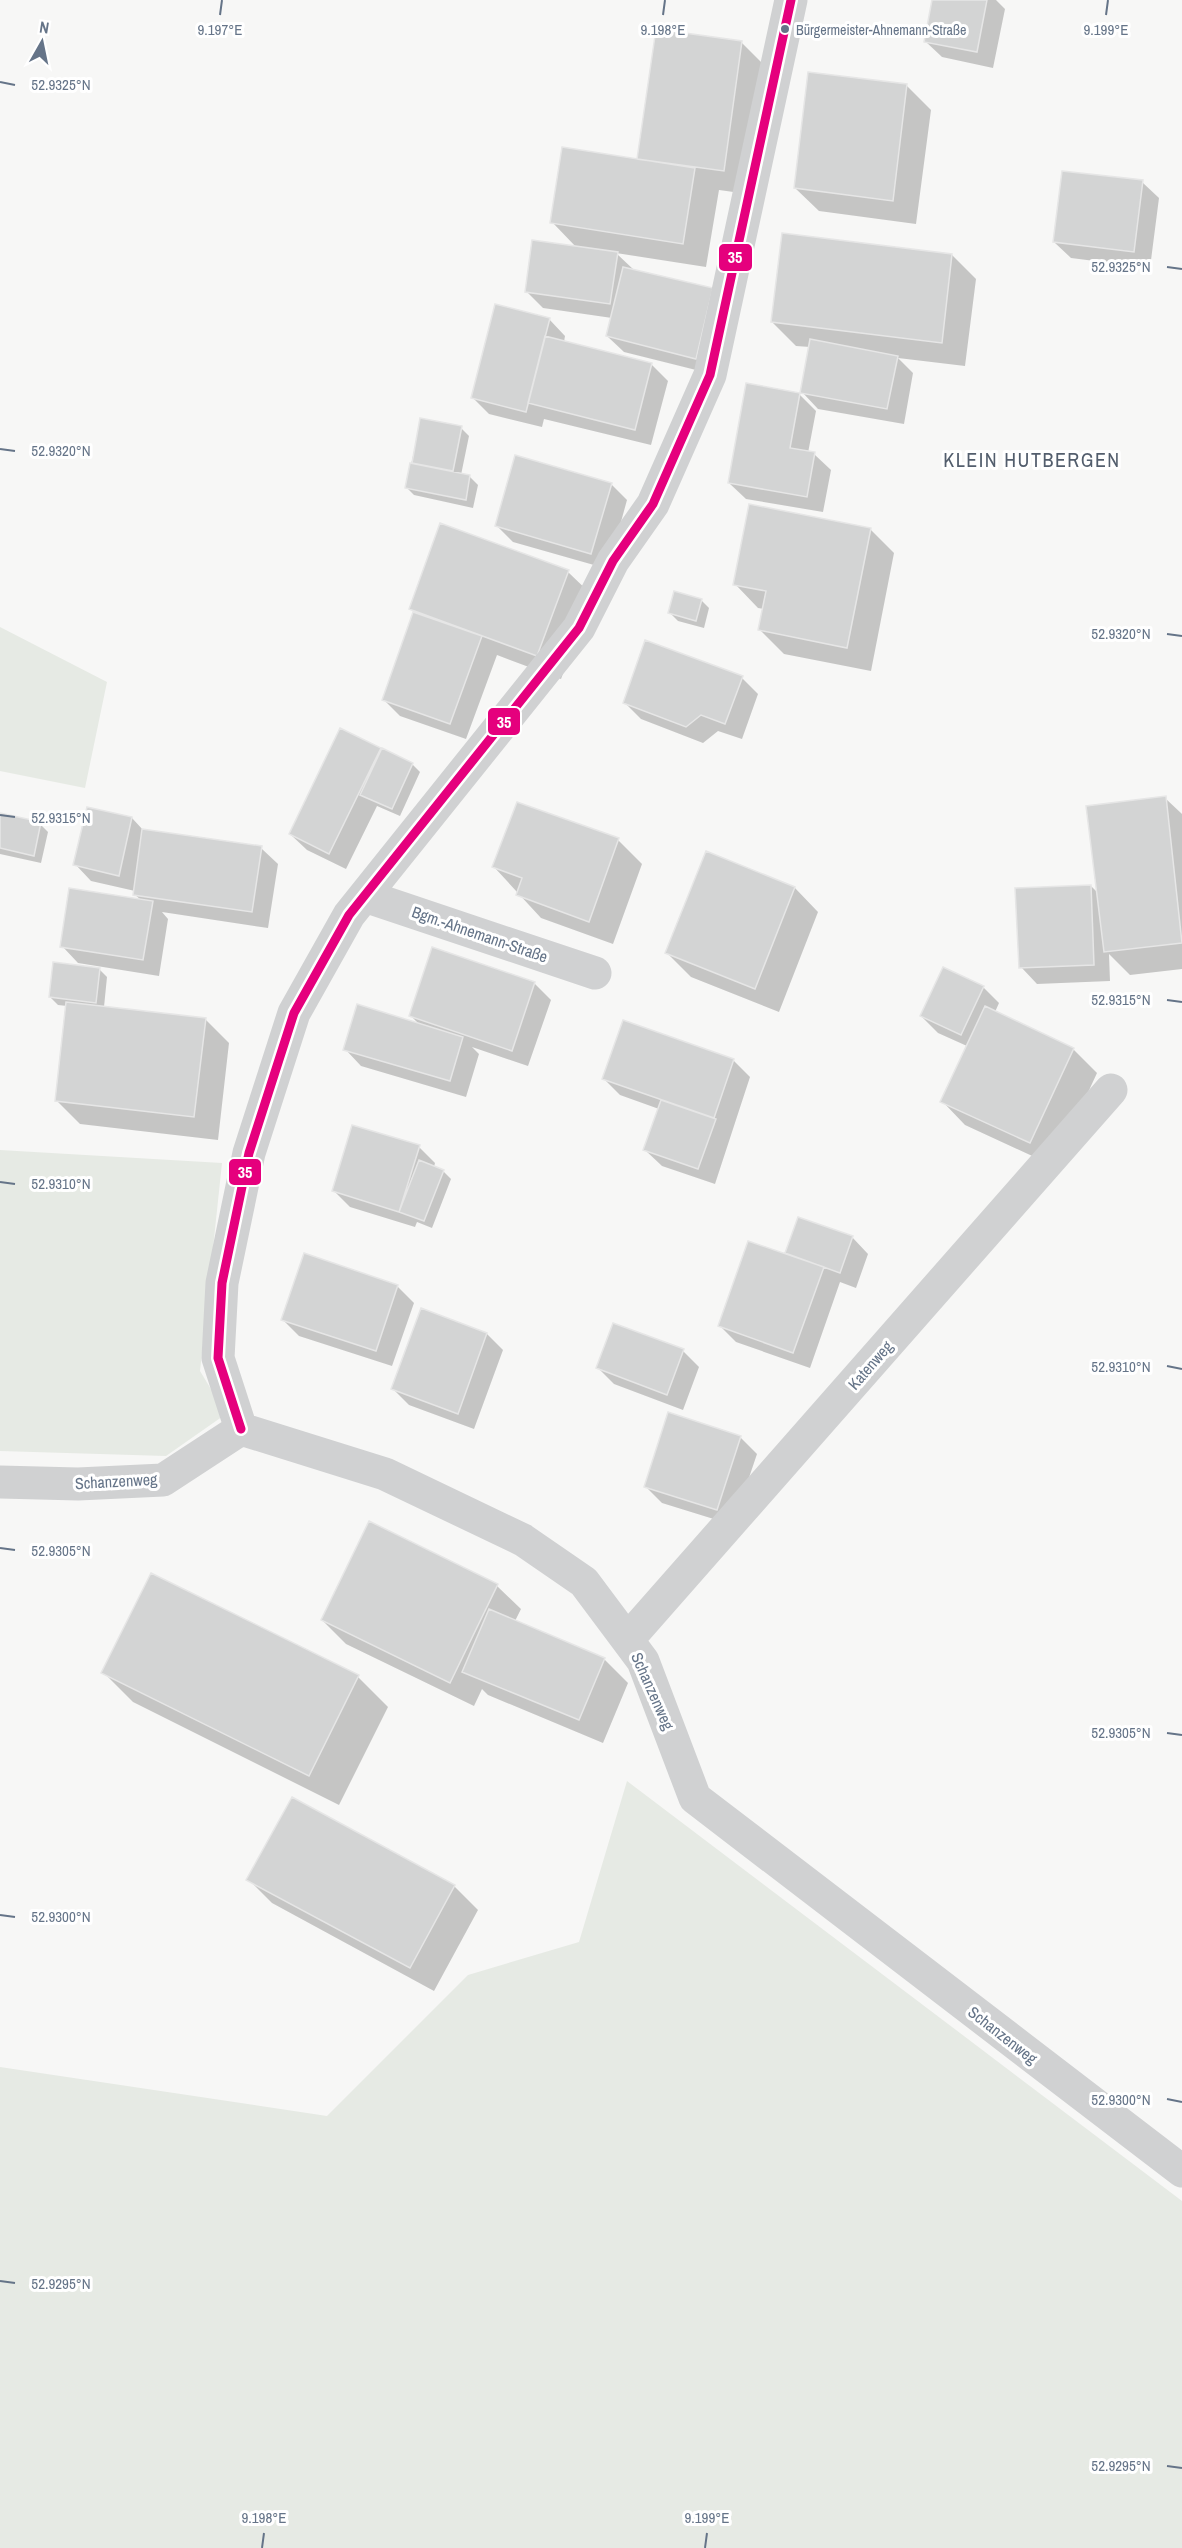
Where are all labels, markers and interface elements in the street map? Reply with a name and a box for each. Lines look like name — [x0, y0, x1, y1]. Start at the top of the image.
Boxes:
north arrow — [12, 12, 72, 72]
text: N — [38, 16, 51, 39]
text: 9.197°E — [198, 19, 243, 40]
text: 9.198°E — [641, 19, 686, 40]
text: 9.199°E — [1084, 19, 1129, 40]
place label: Bürgermeister-Ahnemann-Straße — [796, 21, 966, 39]
marker: Bürgermeister-Ahnemann-Straße — [779, 23, 791, 35]
text: 52.9325°N — [31, 74, 91, 95]
line badge: 35 — [718, 243, 753, 272]
text: 35 — [728, 246, 742, 268]
text: 52.9325°N — [1091, 256, 1151, 277]
text: 52.9320°N — [31, 440, 91, 461]
district label: KLEIN HUTBERGEN — [943, 446, 1121, 473]
text: 52.9320°N — [1091, 623, 1151, 644]
line badge: 35 — [487, 707, 521, 736]
text: 35 — [497, 711, 511, 733]
text: 52.9315°N — [31, 807, 91, 828]
street label: Bgm.-Ahnemann-Straße — [409, 900, 551, 968]
text: 52.9315°N — [1091, 989, 1151, 1010]
line badge: 35 — [228, 1158, 262, 1186]
text: 35 — [238, 1161, 252, 1183]
text: 52.9310°N — [31, 1173, 91, 1194]
street label: Katenweg — [843, 1335, 898, 1394]
text: 52.9310°N — [1091, 1356, 1151, 1377]
street label: Schanzenweg — [74, 1468, 158, 1494]
text: 52.9305°N — [31, 1540, 91, 1561]
street label: Schanzenweg — [626, 1649, 680, 1734]
text: 52.9305°N — [1091, 1722, 1151, 1743]
text: 52.9300°N — [31, 1906, 91, 1927]
street label: Schanzenweg — [964, 2001, 1043, 2069]
text: 52.9300°N — [1091, 2089, 1151, 2110]
text: 52.9295°N — [31, 2273, 91, 2294]
text: 52.9295°N — [1091, 2455, 1151, 2476]
text: 9.198°E — [242, 2507, 287, 2528]
text: 9.199°E — [685, 2507, 730, 2528]

